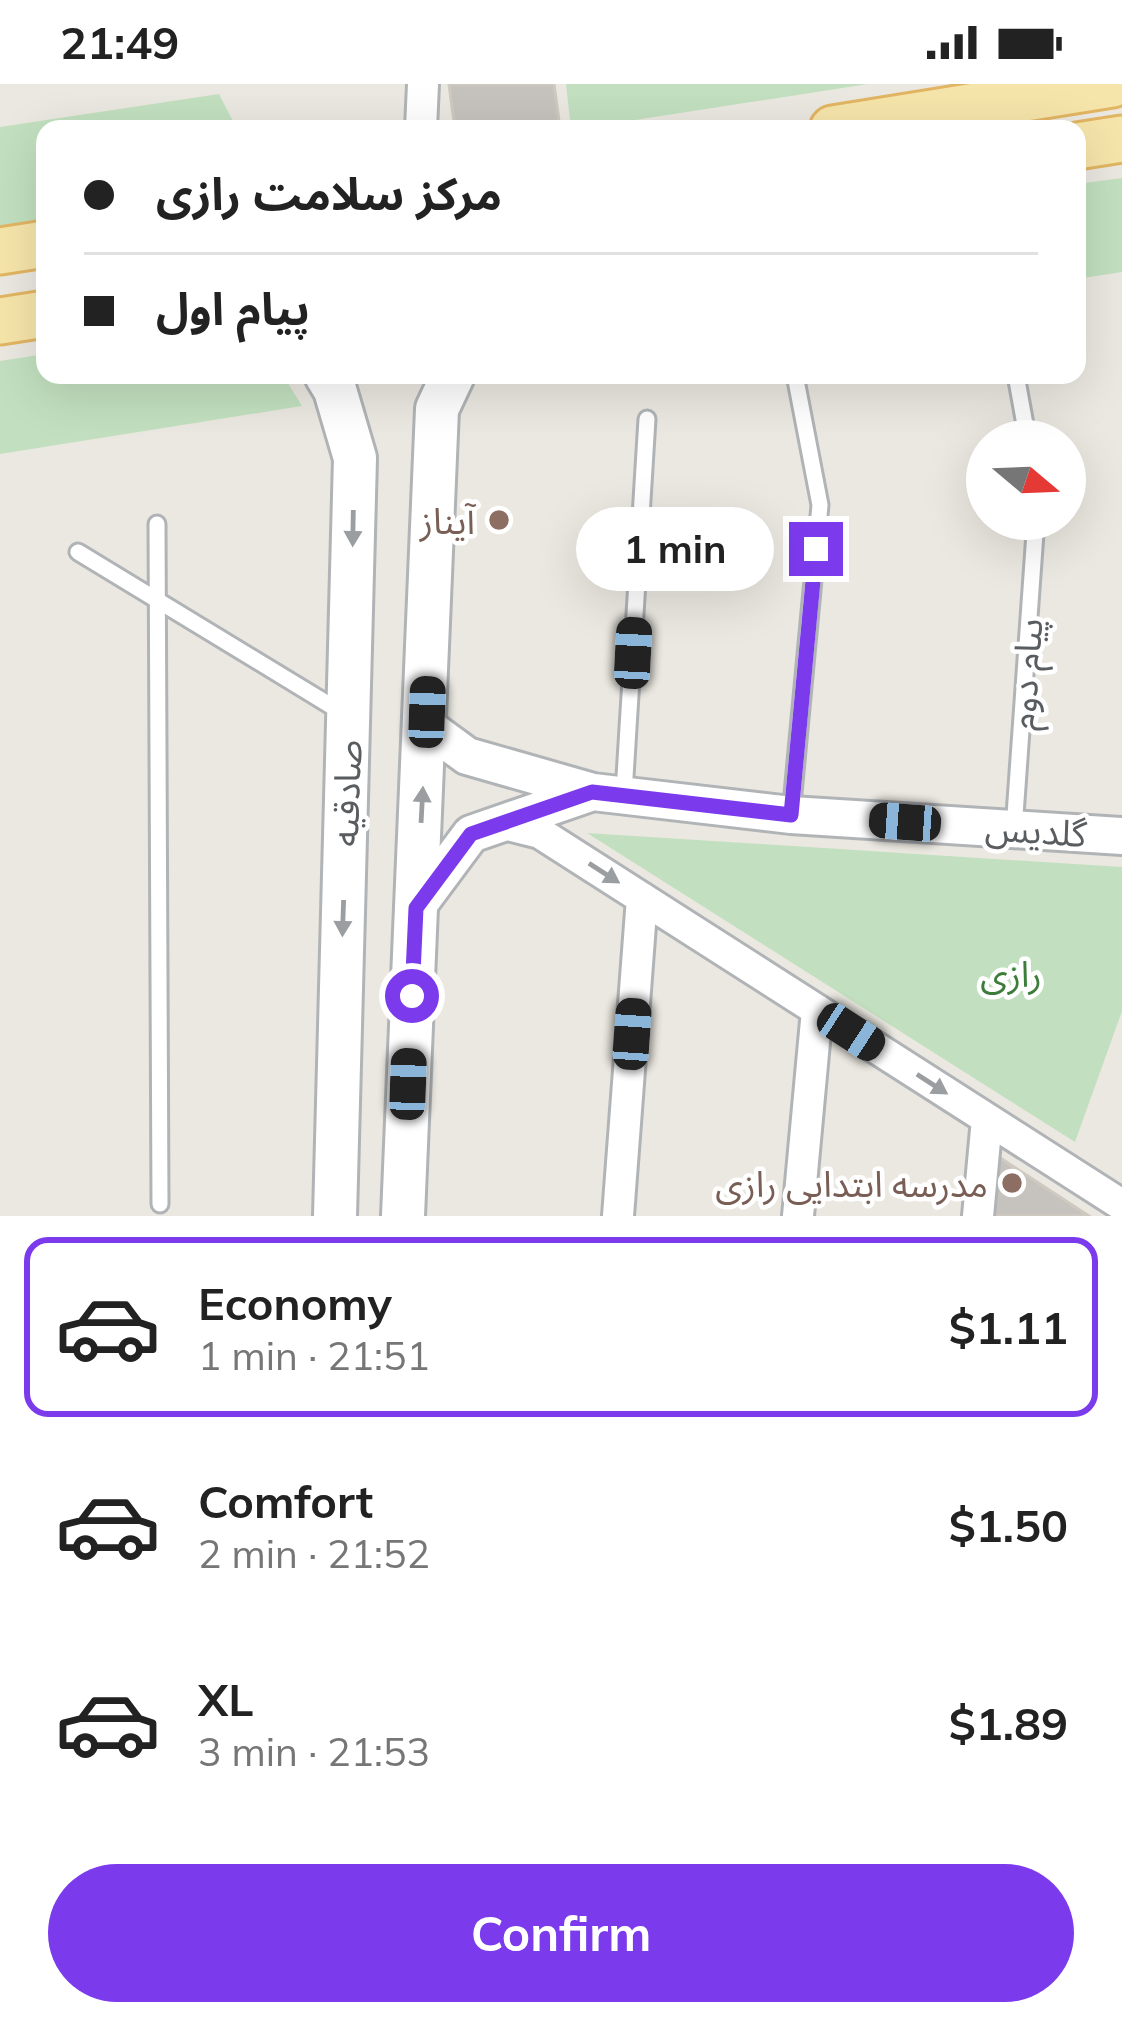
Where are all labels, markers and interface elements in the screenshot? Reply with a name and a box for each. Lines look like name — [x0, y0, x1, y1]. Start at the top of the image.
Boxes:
text: 21:49 — [60, 14, 179, 70]
text: مرکز سلامت رازی — [156, 165, 502, 221]
text: پیام اول — [156, 280, 310, 336]
north arrow — [966, 420, 1086, 540]
map controls — [966, 420, 1086, 540]
place label: آیناز — [419, 498, 476, 543]
marker: آیناز — [486, 507, 512, 533]
callout: 1 min — [576, 507, 774, 591]
one-way arrow — [344, 510, 363, 548]
route end — [789, 522, 843, 576]
text: 1 min — [624, 524, 726, 573]
car — [613, 616, 653, 690]
street label: پیام دوم — [999, 616, 1057, 732]
car — [408, 675, 446, 749]
street label: صادقیه — [322, 739, 370, 847]
one-way arrow — [413, 785, 432, 823]
car — [868, 802, 942, 842]
street label: گلدیس — [984, 804, 1089, 856]
one-way arrow — [587, 862, 620, 884]
one-way arrow — [333, 900, 352, 938]
park label: رازی — [980, 951, 1042, 996]
route start — [385, 969, 439, 1023]
car — [612, 997, 652, 1071]
car — [811, 997, 891, 1067]
car — [389, 1047, 427, 1121]
one-way arrow — [916, 1072, 949, 1094]
place label: مدرسه ابتدایی رازی — [715, 1161, 988, 1206]
marker: مدرسه ابتدایی رازی — [999, 1170, 1025, 1196]
icon: car — [54, 1273, 162, 1381]
text: Economy — [198, 1275, 392, 1331]
text: $1.11 — [949, 1299, 1068, 1355]
text: 1 min · 21:51 — [198, 1331, 430, 1380]
icon: car — [54, 1471, 162, 1579]
text: Comfort — [198, 1473, 373, 1529]
text: $1.50 — [949, 1497, 1068, 1553]
text: 2 min · 21:52 — [198, 1529, 430, 1578]
icon: car — [54, 1669, 162, 1777]
text: XL — [198, 1671, 253, 1727]
text: $1.89 — [949, 1695, 1068, 1751]
text: 3 min · 21:53 — [198, 1727, 430, 1776]
button: Confirm — [48, 1864, 1074, 2002]

